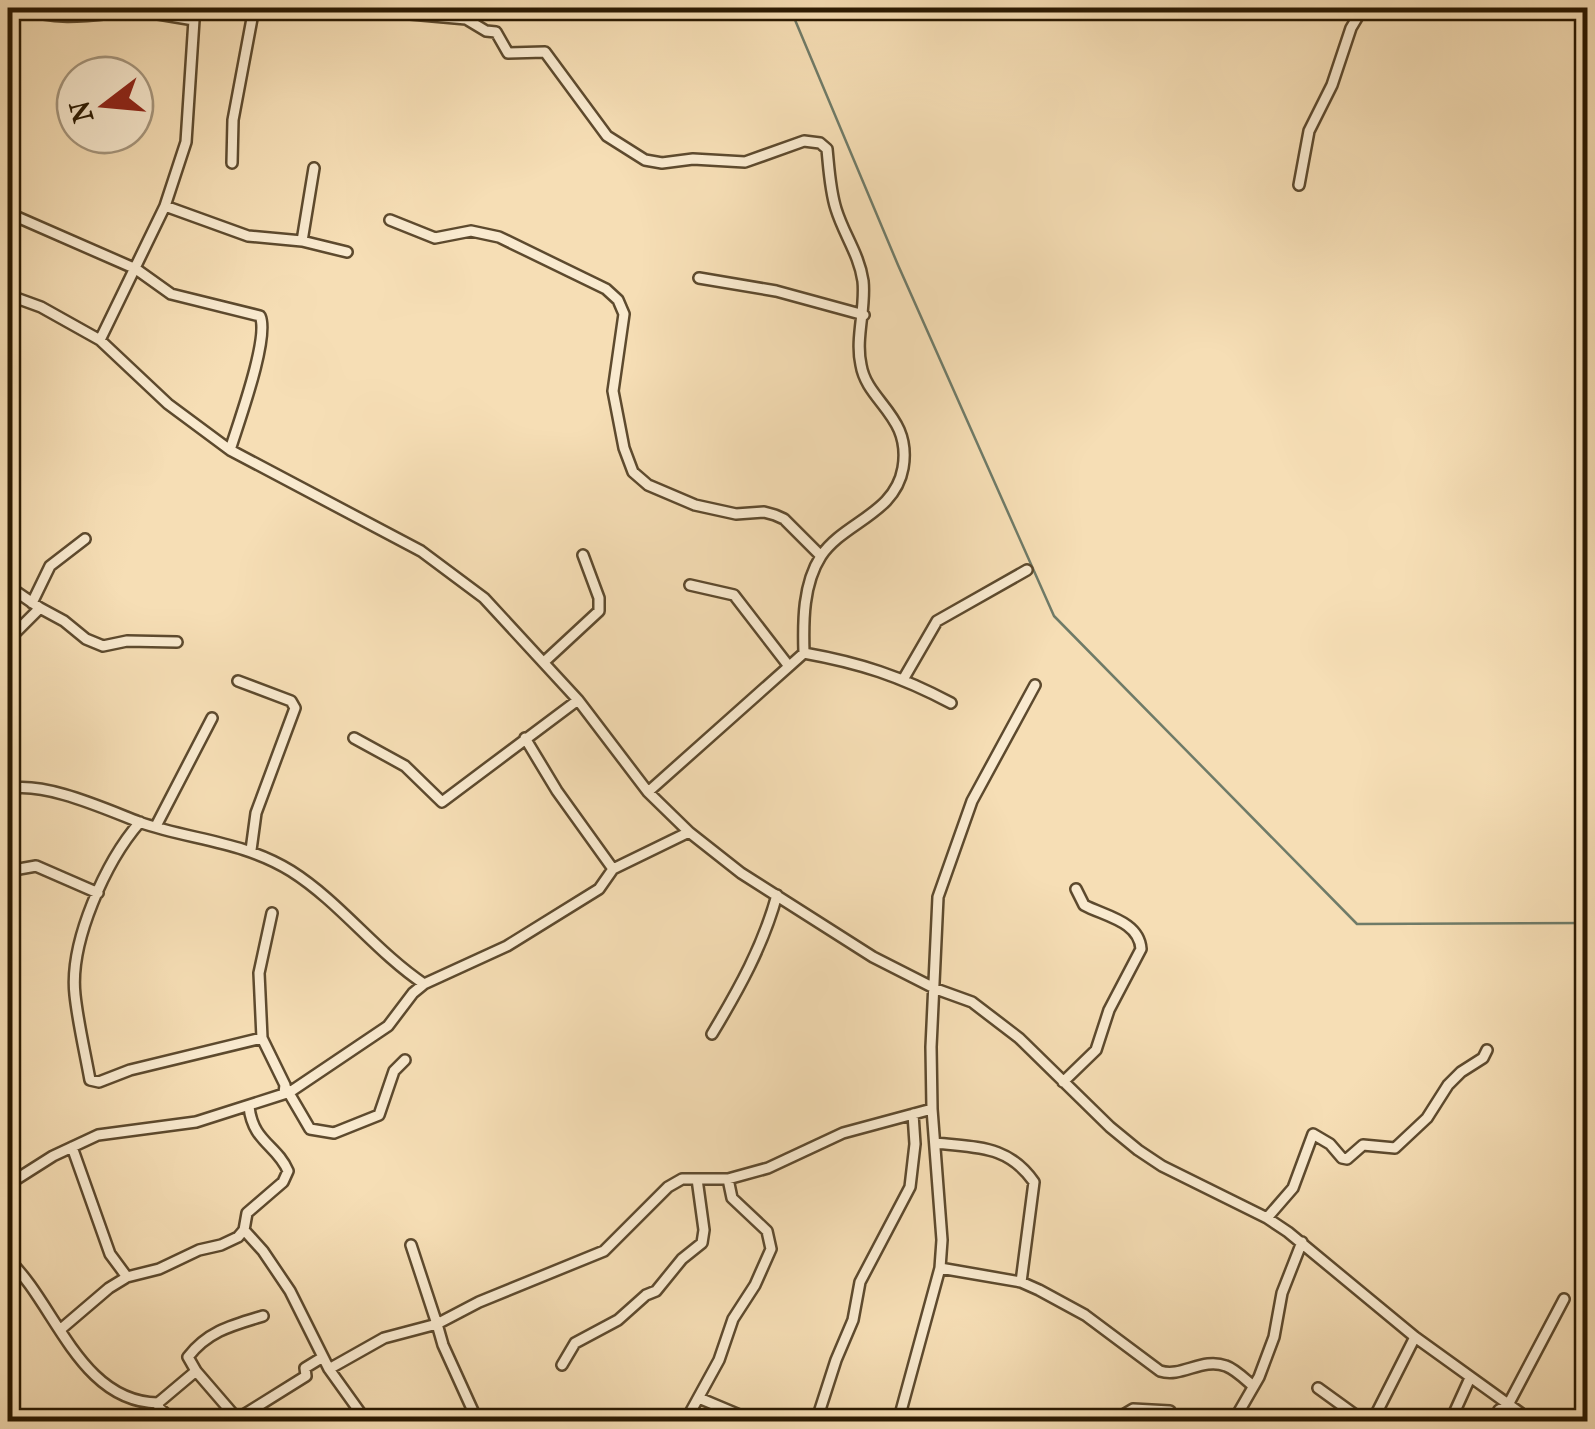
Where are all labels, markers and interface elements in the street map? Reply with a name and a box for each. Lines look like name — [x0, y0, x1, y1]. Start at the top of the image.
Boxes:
north arrow — [55, 55, 155, 155]
text: N — [62, 96, 100, 127]

